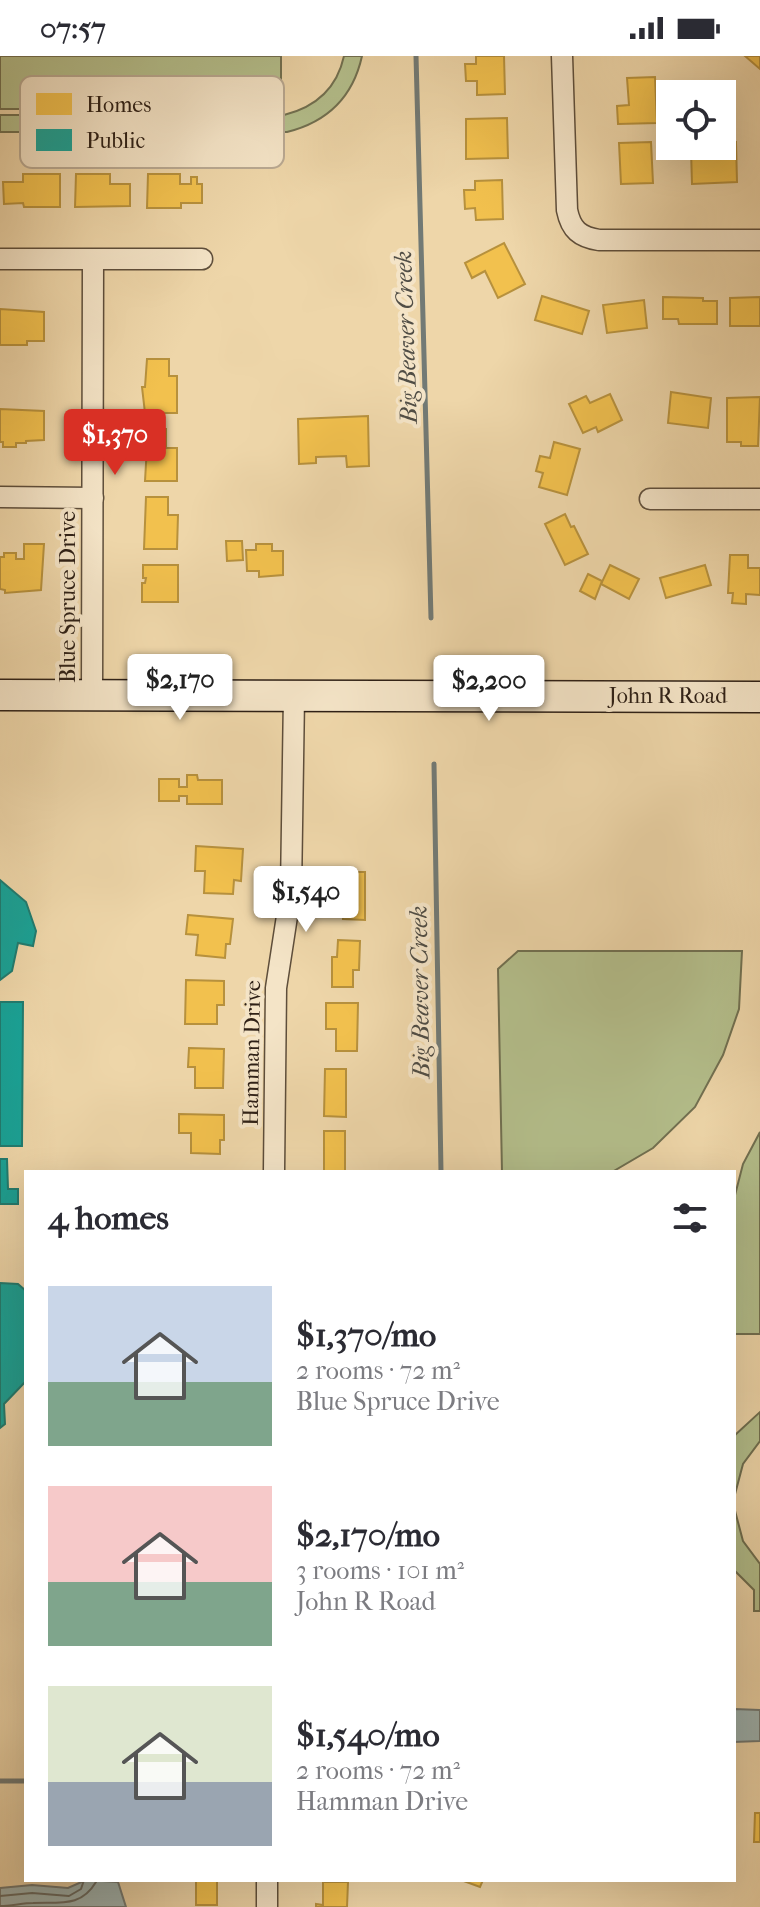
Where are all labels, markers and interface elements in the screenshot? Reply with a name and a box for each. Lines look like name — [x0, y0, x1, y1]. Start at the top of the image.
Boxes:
text: 07:57 — [40, 11, 106, 46]
legend — [20, 76, 284, 168]
map controls — [656, 80, 736, 160]
button: locate — [656, 80, 736, 160]
text: Homes — [86, 92, 151, 118]
text: Public — [86, 128, 145, 154]
water label: Big Beaver Creek — [389, 250, 423, 426]
pin: $1,370 — [50, 409, 180, 477]
text: $1,370 — [82, 419, 148, 450]
street label: Blue Spruce Drive — [55, 511, 81, 683]
pin: $2,170 — [115, 654, 245, 722]
pin: $2,200 — [424, 655, 554, 723]
text: $2,170 — [145, 664, 215, 695]
text: $2,200 — [451, 665, 527, 696]
street label: John R Road — [607, 683, 728, 709]
pin: $1,540 — [241, 866, 371, 934]
text: $1,540 — [272, 876, 340, 907]
water label: Big Beaver Creek — [404, 905, 436, 1081]
street label: Hamman Drive — [238, 980, 266, 1126]
icon: filters — [668, 1196, 712, 1240]
text: 4 homes — [48, 1198, 169, 1238]
text: $1,370/mo — [296, 1315, 436, 1355]
icon: home — [112, 1318, 208, 1414]
text: 2 rooms · 72 m² — [296, 1355, 460, 1386]
text: Blue Spruce Drive — [296, 1386, 500, 1417]
text: $2,170/mo — [296, 1515, 440, 1555]
icon: home — [112, 1518, 208, 1614]
text: 3 rooms · 101 m² — [296, 1555, 464, 1586]
text: John R Road — [296, 1586, 436, 1617]
text: $1,540/mo — [296, 1715, 440, 1755]
icon: home — [112, 1718, 208, 1814]
text: 2 rooms · 72 m² — [296, 1755, 460, 1786]
text: Hamman Drive — [296, 1786, 468, 1817]

